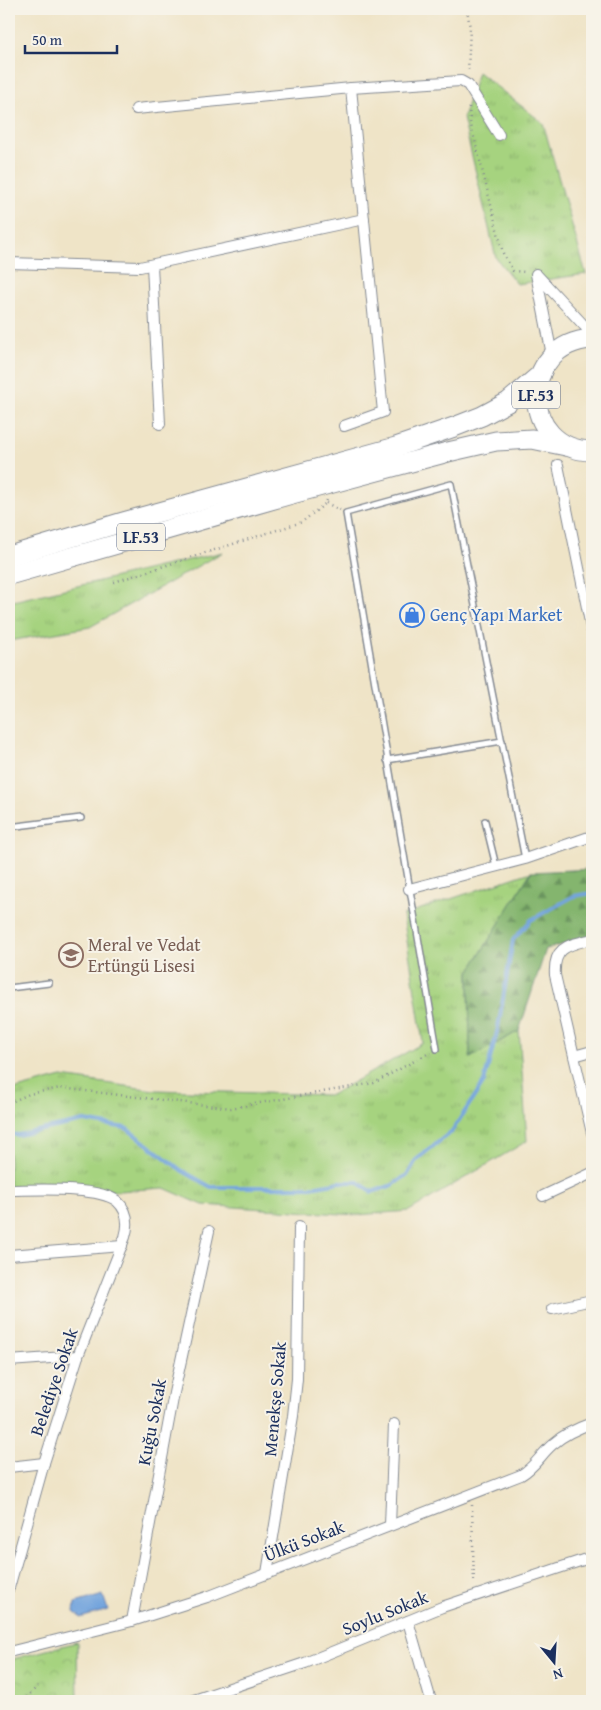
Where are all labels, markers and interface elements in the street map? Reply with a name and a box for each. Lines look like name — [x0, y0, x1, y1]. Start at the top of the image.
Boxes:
scale bar — [25, 22, 118, 54]
text: 50 m — [32, 29, 63, 50]
road number: LF.53 — [512, 382, 560, 408]
road number: LF.53 — [117, 524, 165, 550]
place label: Genç Yapı Market — [430, 601, 563, 628]
shop icon: Genç Yapı Market — [399, 602, 425, 628]
place label: Meral ve Vedat Ertüngü Lisesi — [88, 931, 201, 979]
school or university icon: Meral ve Vedat Ertüngü Lisesi — [58, 942, 84, 968]
street label: Belediye Sokak — [22, 1323, 85, 1439]
street label: Menekşe Sokak — [256, 1340, 293, 1458]
street label: Kuğu Sokak — [130, 1375, 173, 1468]
street label: Ülkü Sokak — [260, 1512, 349, 1568]
street label: Soylu Sokak — [338, 1583, 433, 1642]
north arrow — [528, 1638, 578, 1688]
text: N — [550, 1663, 566, 1686]

